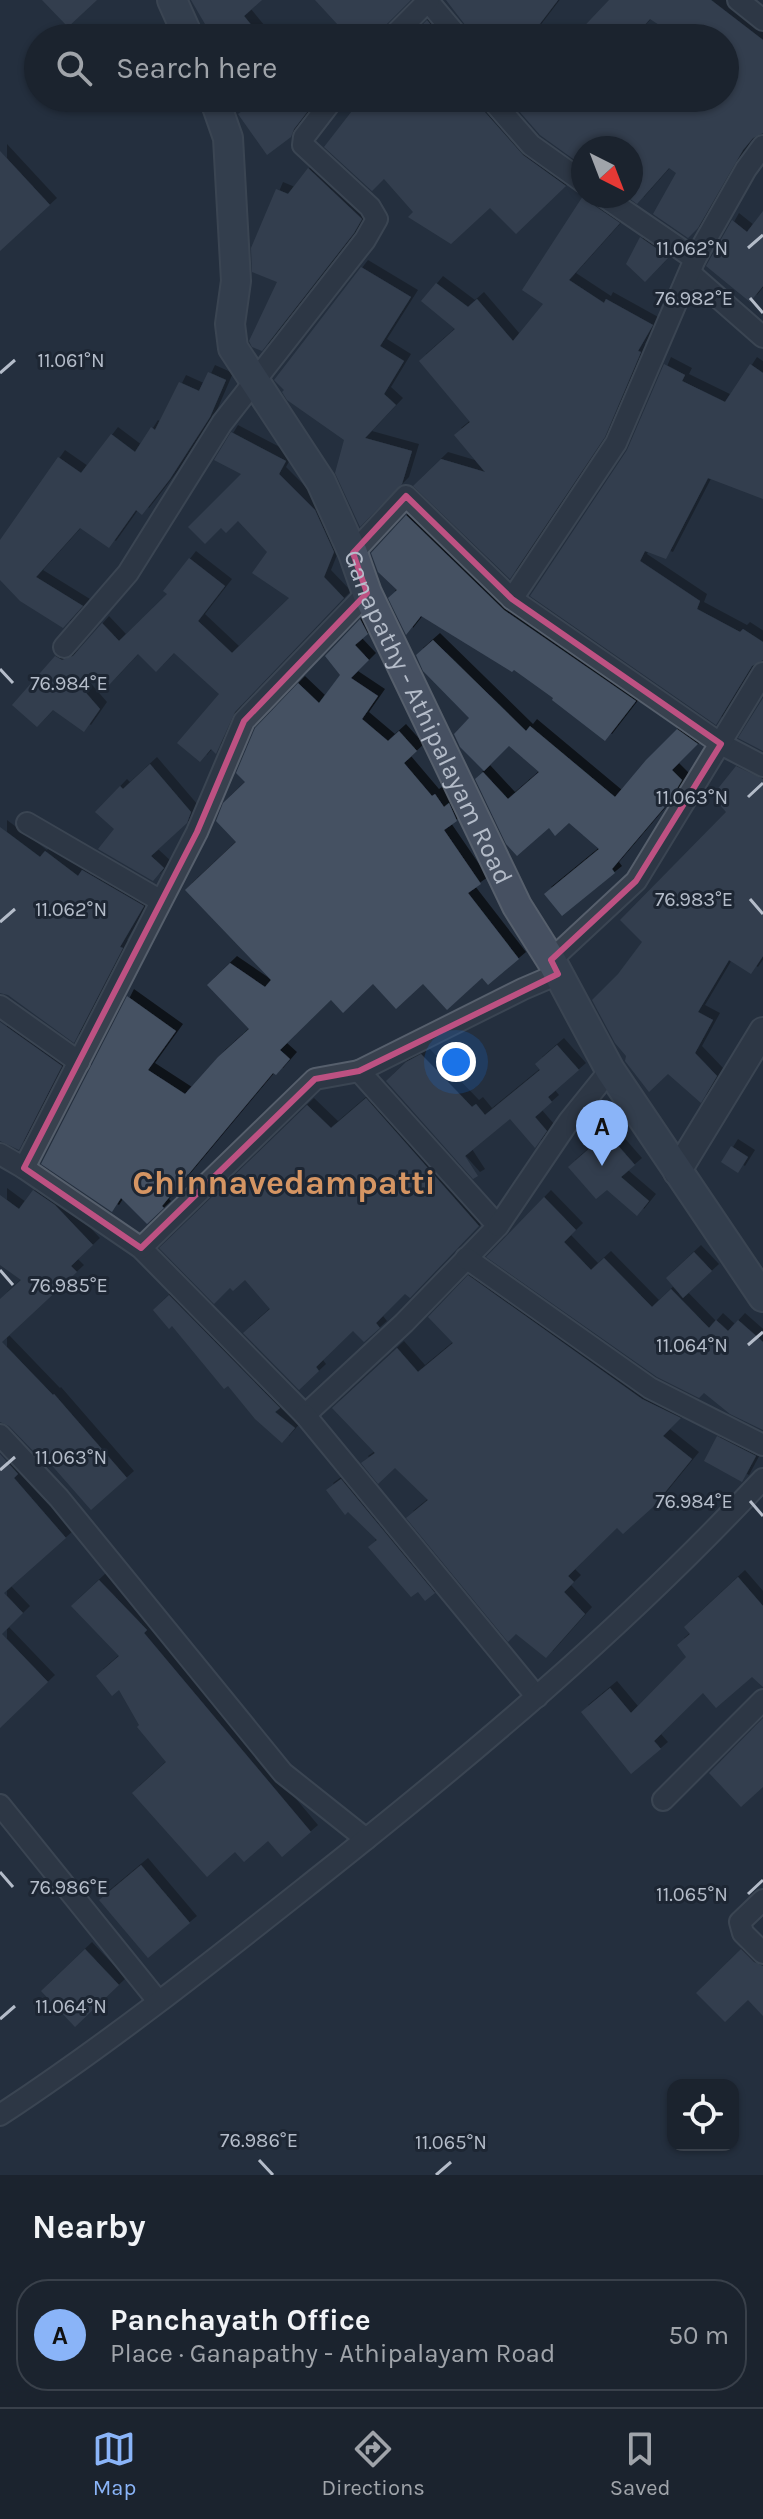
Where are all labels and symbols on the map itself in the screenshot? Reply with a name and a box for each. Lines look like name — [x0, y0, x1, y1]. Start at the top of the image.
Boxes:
north arrow — [571, 136, 643, 208]
text: 11.062°N — [656, 237, 728, 260]
text: 76.982°E — [655, 287, 733, 310]
text: 11.061°N — [37, 349, 105, 372]
street label: Ganapathy - Athipalayam Road — [338, 546, 520, 889]
text: 76.984°E — [30, 672, 108, 695]
text: 11.063°N — [656, 786, 728, 809]
text: 76.983°E — [655, 888, 733, 911]
text: 11.062°N — [35, 898, 107, 921]
your location — [436, 1042, 476, 1082]
pin: A — [576, 1100, 628, 1166]
district label: Chinnavedampatti — [132, 1163, 436, 1203]
text: 76.985°E — [30, 1274, 108, 1297]
text: 11.064°N — [656, 1334, 728, 1357]
text: 11.063°N — [35, 1446, 107, 1469]
text: 76.984°E — [655, 1490, 733, 1513]
text: 76.986°E — [30, 1876, 108, 1899]
text: 11.065°N — [656, 1883, 728, 1906]
text: 11.064°N — [35, 1995, 107, 2018]
text: 76.986°E — [220, 2129, 298, 2152]
text: 11.065°N — [415, 2131, 487, 2154]

